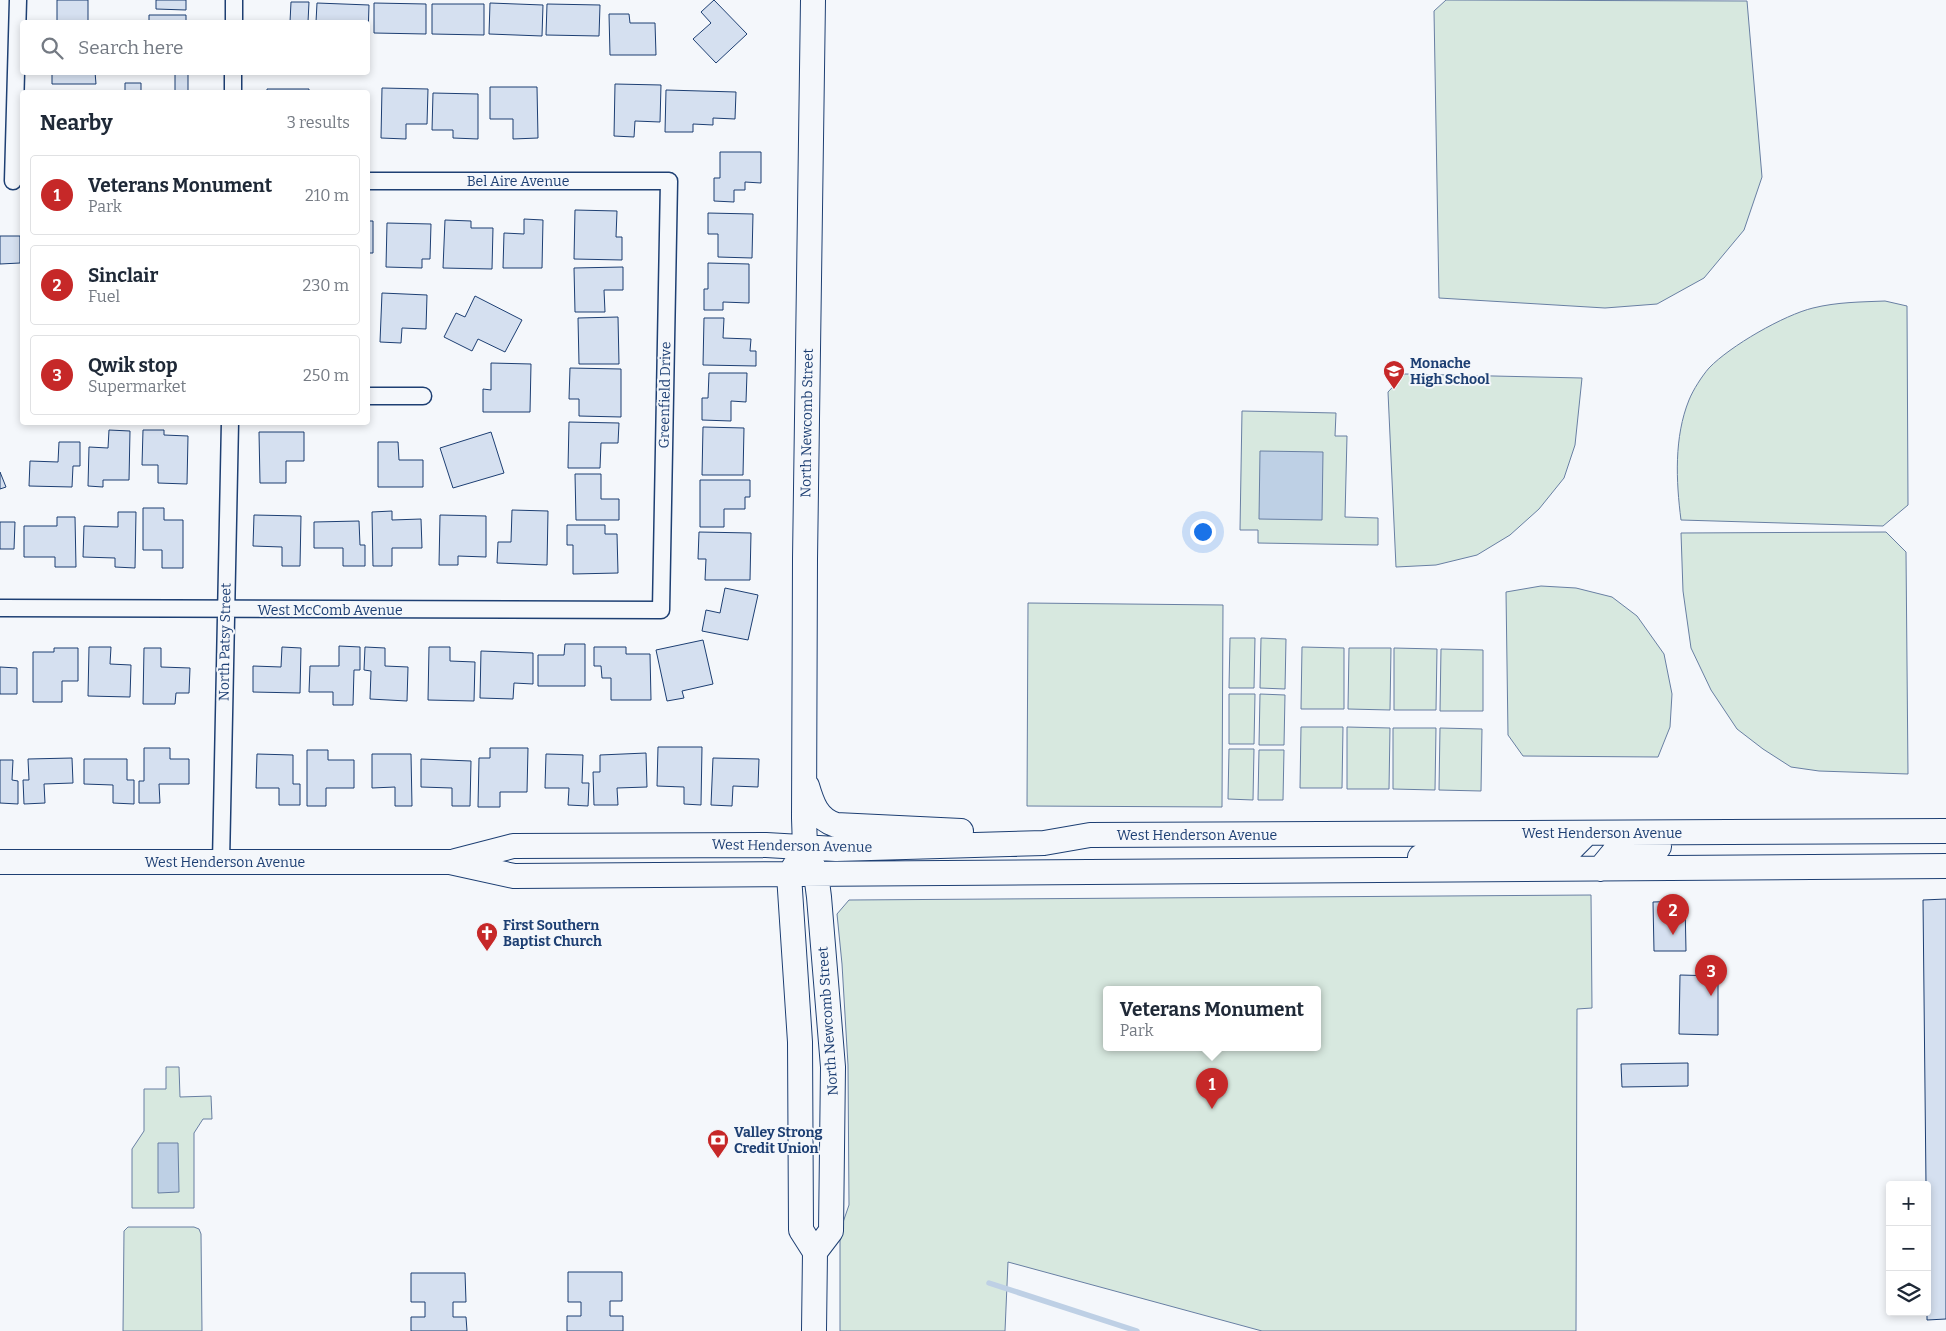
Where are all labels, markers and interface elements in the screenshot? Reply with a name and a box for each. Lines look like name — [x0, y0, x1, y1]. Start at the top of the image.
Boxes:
search box — [20, 20, 370, 75]
icon: search — [38, 34, 66, 62]
text: Search here — [78, 36, 183, 59]
text: Nearby — [40, 110, 113, 136]
text: 3 results — [287, 113, 350, 132]
street label: Bel Aire Avenue — [467, 173, 569, 190]
text: Veterans Monument — [88, 174, 272, 197]
text: 1 — [54, 186, 60, 205]
text: 210 m — [305, 186, 349, 205]
text: Park — [88, 197, 122, 216]
text: Sinclair — [88, 264, 158, 287]
text: 2 — [52, 276, 62, 295]
text: 230 m — [302, 276, 349, 295]
text: Fuel — [88, 287, 120, 306]
street label: Greenfield Drive — [656, 341, 674, 449]
street label: North Newcomb Street — [797, 348, 817, 498]
text: Qwik stop — [88, 354, 177, 377]
place label: Monache High School — [1410, 355, 1490, 388]
school or university icon: Monache High School — [1382, 359, 1406, 390]
text: 3 — [52, 366, 62, 385]
text: 250 m — [303, 366, 349, 385]
text: Supermarket — [88, 377, 186, 396]
your location — [1190, 519, 1216, 545]
street label: North Patsy Street — [215, 583, 235, 701]
street label: West McComb Avenue — [257, 602, 403, 619]
street label: West Henderson Avenue — [1522, 825, 1682, 842]
street label: West Henderson Avenue — [1117, 827, 1277, 844]
street label: West Henderson Avenue — [712, 836, 872, 856]
street label: West Henderson Avenue — [145, 854, 305, 871]
pin: 2 — [1657, 894, 1689, 935]
place label: First Southern Baptist Church — [503, 917, 602, 950]
church icon: First Southern Baptist Church — [475, 921, 499, 952]
street label: North Newcomb Street — [814, 946, 842, 1096]
pin: 3 — [1695, 955, 1727, 996]
popup — [1103, 986, 1321, 1051]
text: Veterans Monument — [1120, 998, 1304, 1021]
text: Park — [1120, 1021, 1154, 1040]
pin: 1 — [1196, 1068, 1228, 1109]
place label: Valley Strong Credit Union — [734, 1124, 823, 1157]
bank icon: Valley Strong Credit Union — [706, 1128, 730, 1159]
map controls — [1886, 1181, 1931, 1316]
button: + — [1886, 1181, 1931, 1226]
button: − — [1886, 1226, 1931, 1271]
button: layers — [1886, 1271, 1931, 1316]

